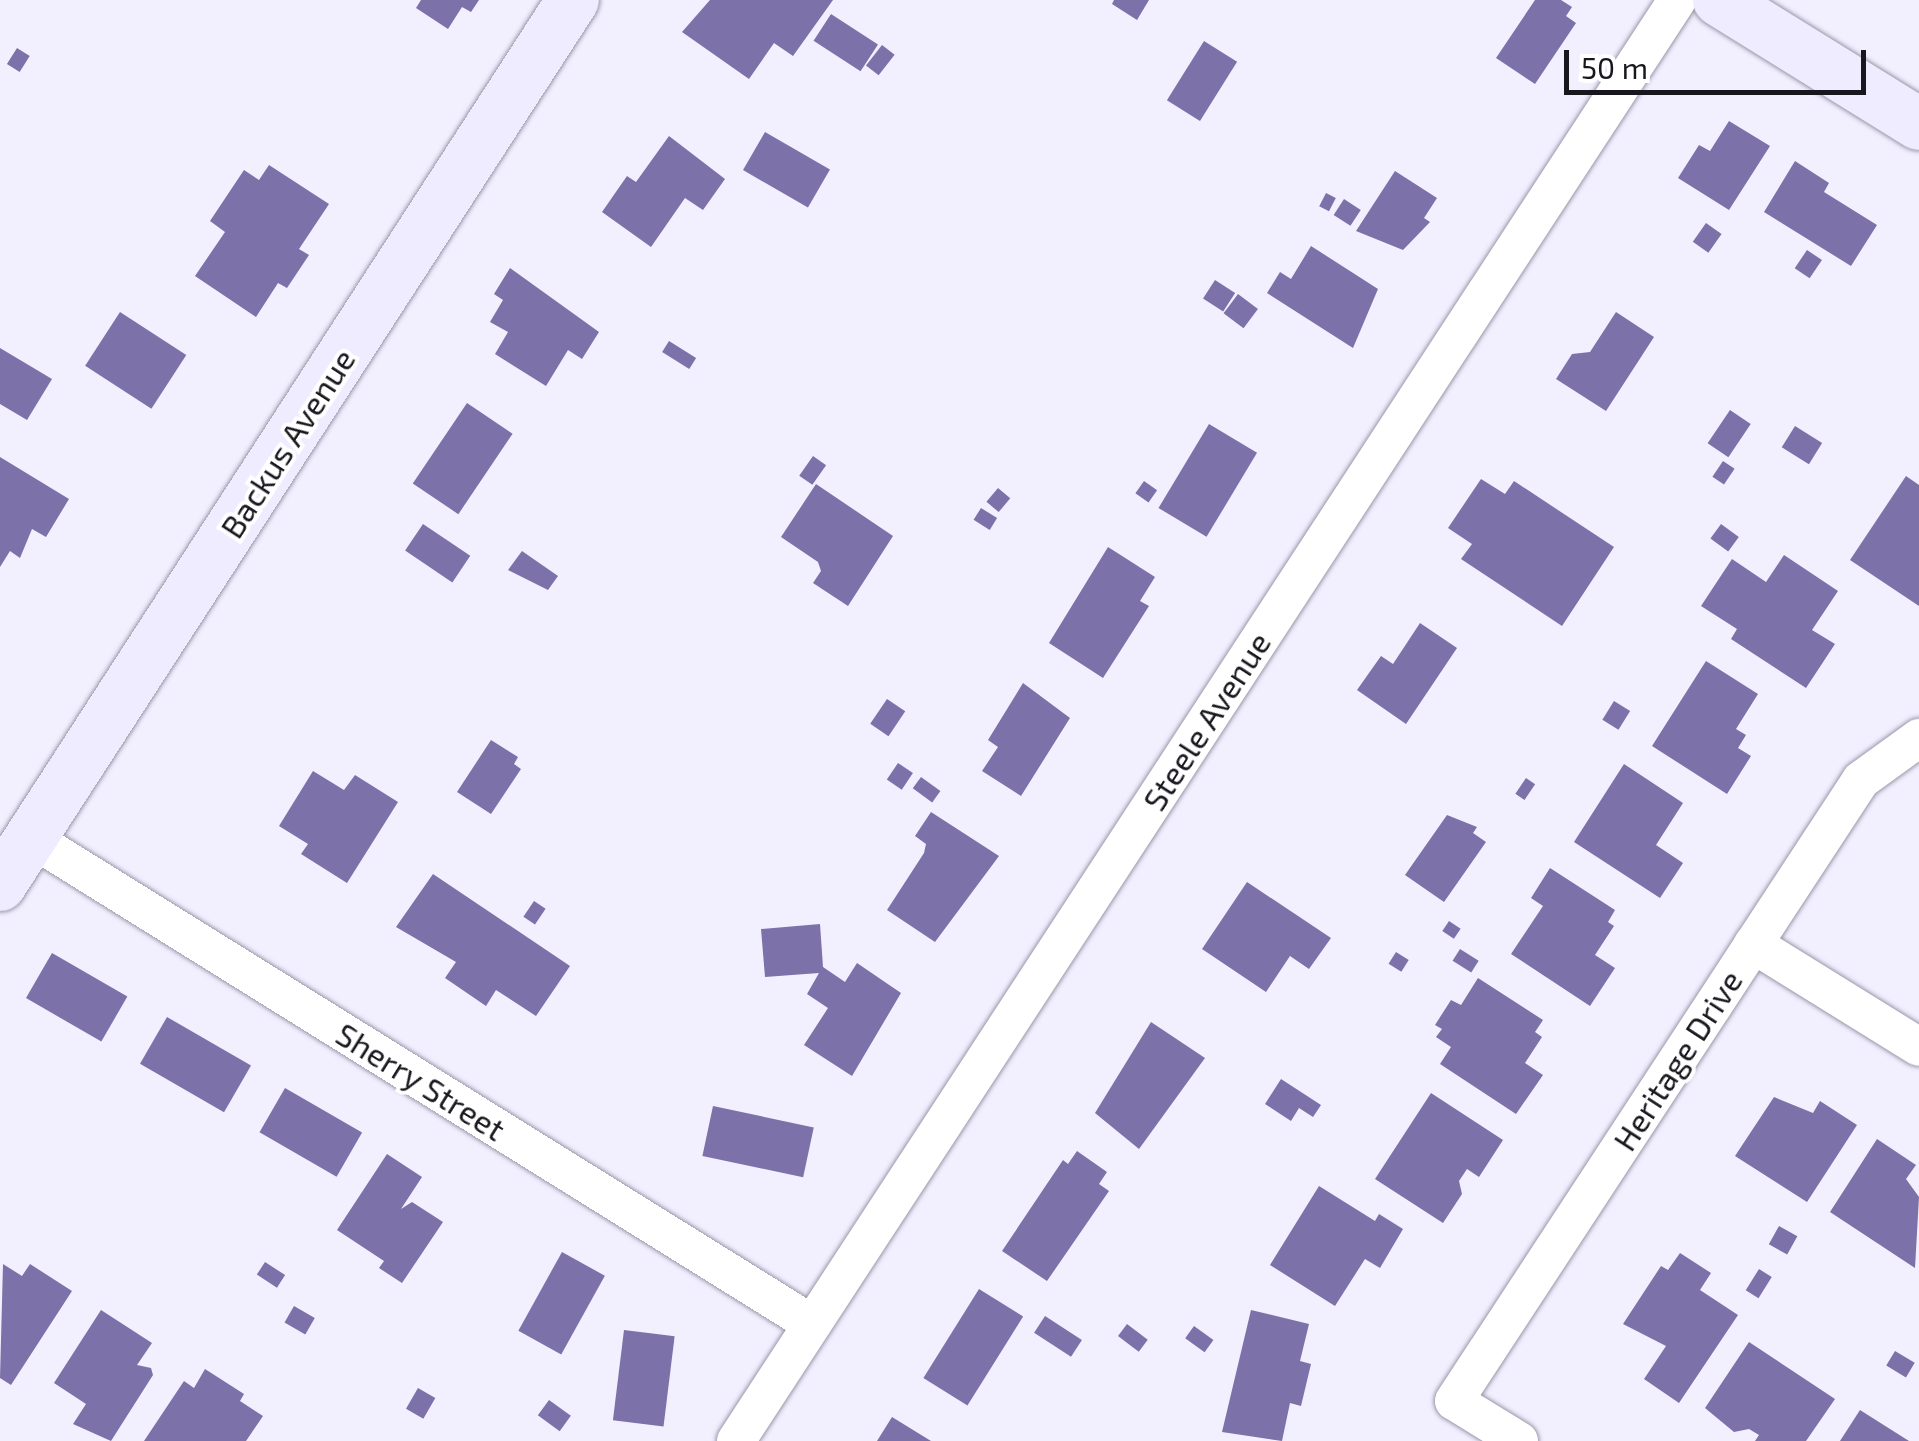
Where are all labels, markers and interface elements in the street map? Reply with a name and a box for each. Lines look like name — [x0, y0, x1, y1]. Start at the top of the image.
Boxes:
scale bar — [1569, 30, 1872, 92]
text: 50 m — [1581, 49, 1648, 85]
street label: Backus Avenue — [211, 341, 363, 545]
street label: Steele Avenue — [1134, 624, 1278, 818]
street label: Heritage Drive — [1604, 963, 1750, 1157]
street label: Sherry Street — [329, 1014, 513, 1148]

